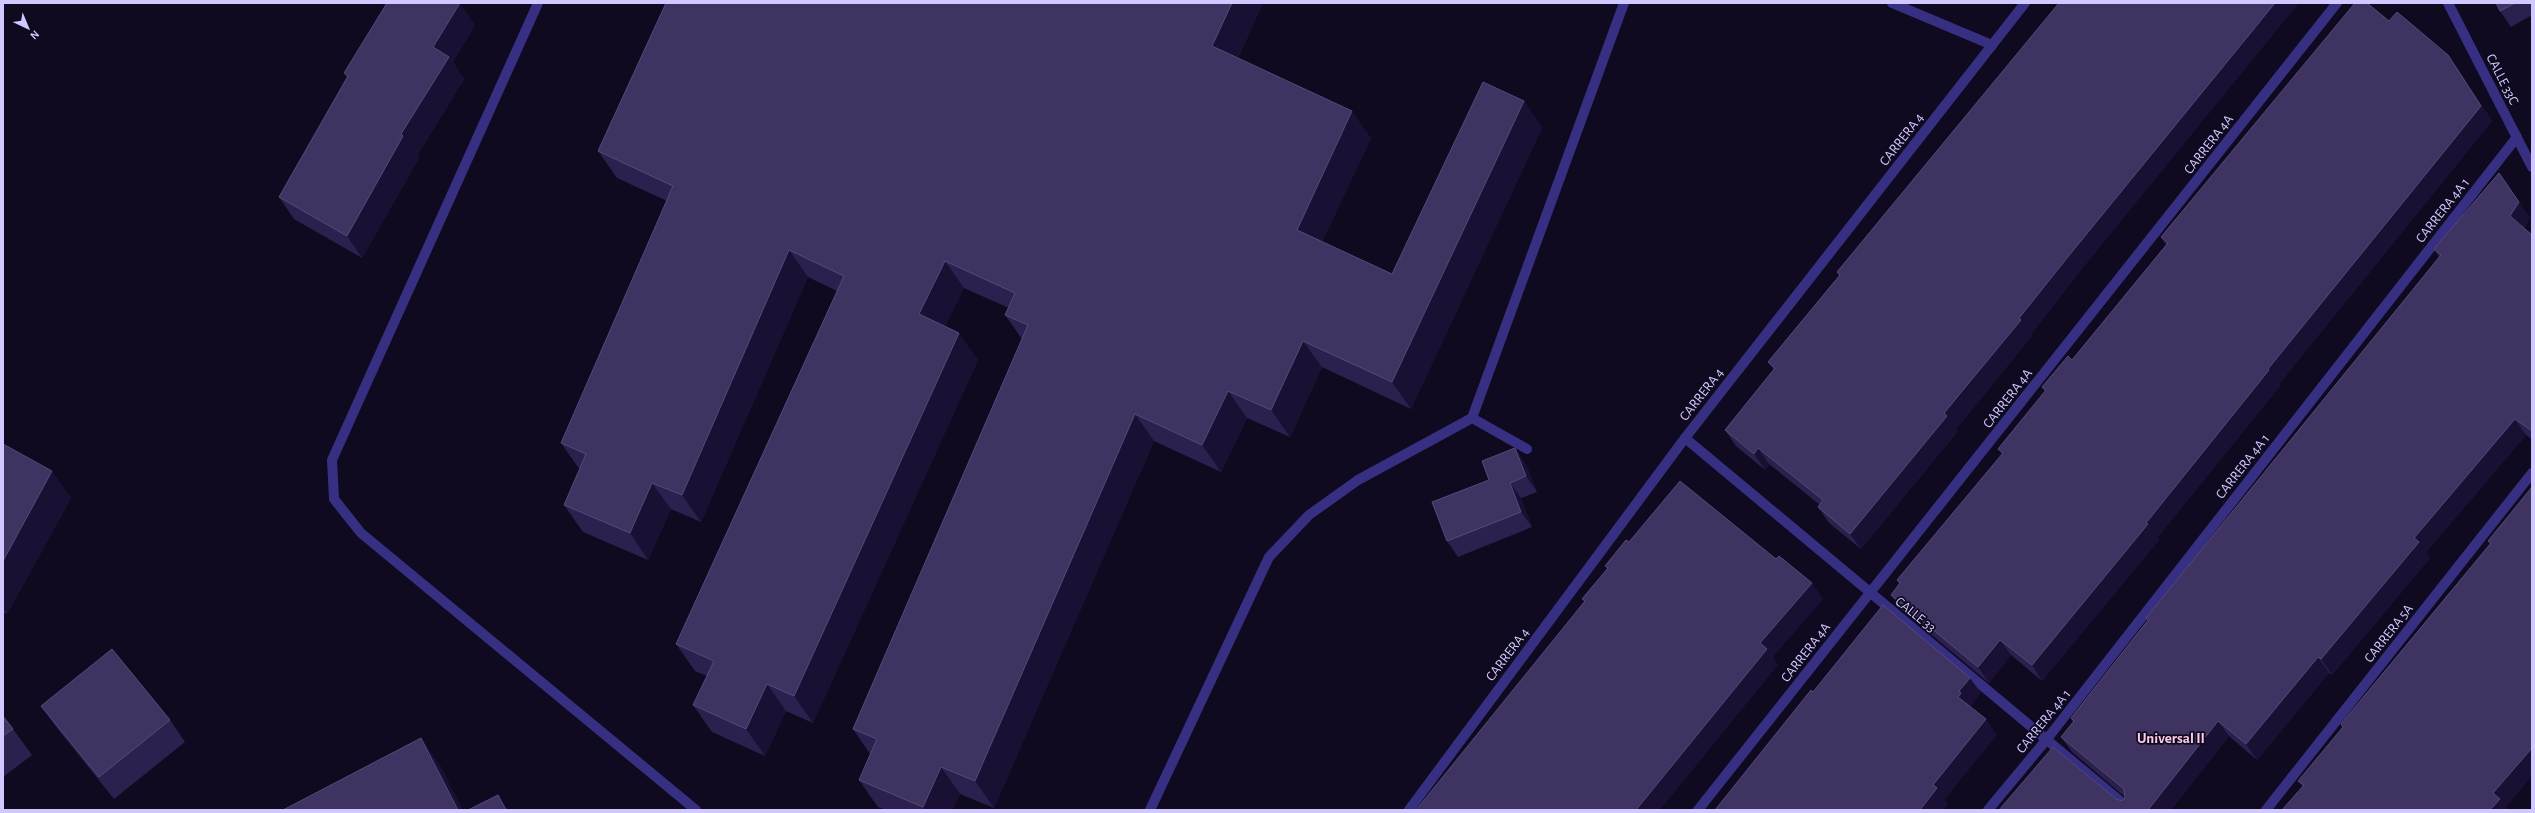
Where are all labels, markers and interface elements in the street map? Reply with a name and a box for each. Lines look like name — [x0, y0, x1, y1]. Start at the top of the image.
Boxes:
north arrow — [8, 8, 48, 48]
text: N — [28, 28, 41, 41]
street label: CALLE 33C — [2483, 52, 2521, 107]
street label: CARRERA 4 — [1877, 110, 1927, 169]
street label: CARRERA 4A — [2182, 112, 2236, 177]
street label: CARRERA 4A 1 — [2413, 176, 2472, 246]
street label: CARRERA 4 — [1677, 365, 1727, 424]
street label: CARRERA 4A — [1981, 366, 2035, 431]
street label: CARRERA 4A 1 — [2213, 432, 2272, 502]
street label: CALLE 33 — [1892, 594, 1938, 635]
street label: CARRERA 5A — [2362, 602, 2416, 665]
street label: CARRERA 4A — [1779, 620, 1833, 685]
street label: CARRERA 4 — [1483, 625, 1532, 684]
street label: CARRERA 4A 1 — [2014, 687, 2074, 756]
district label: Universal II — [2137, 731, 2205, 746]

